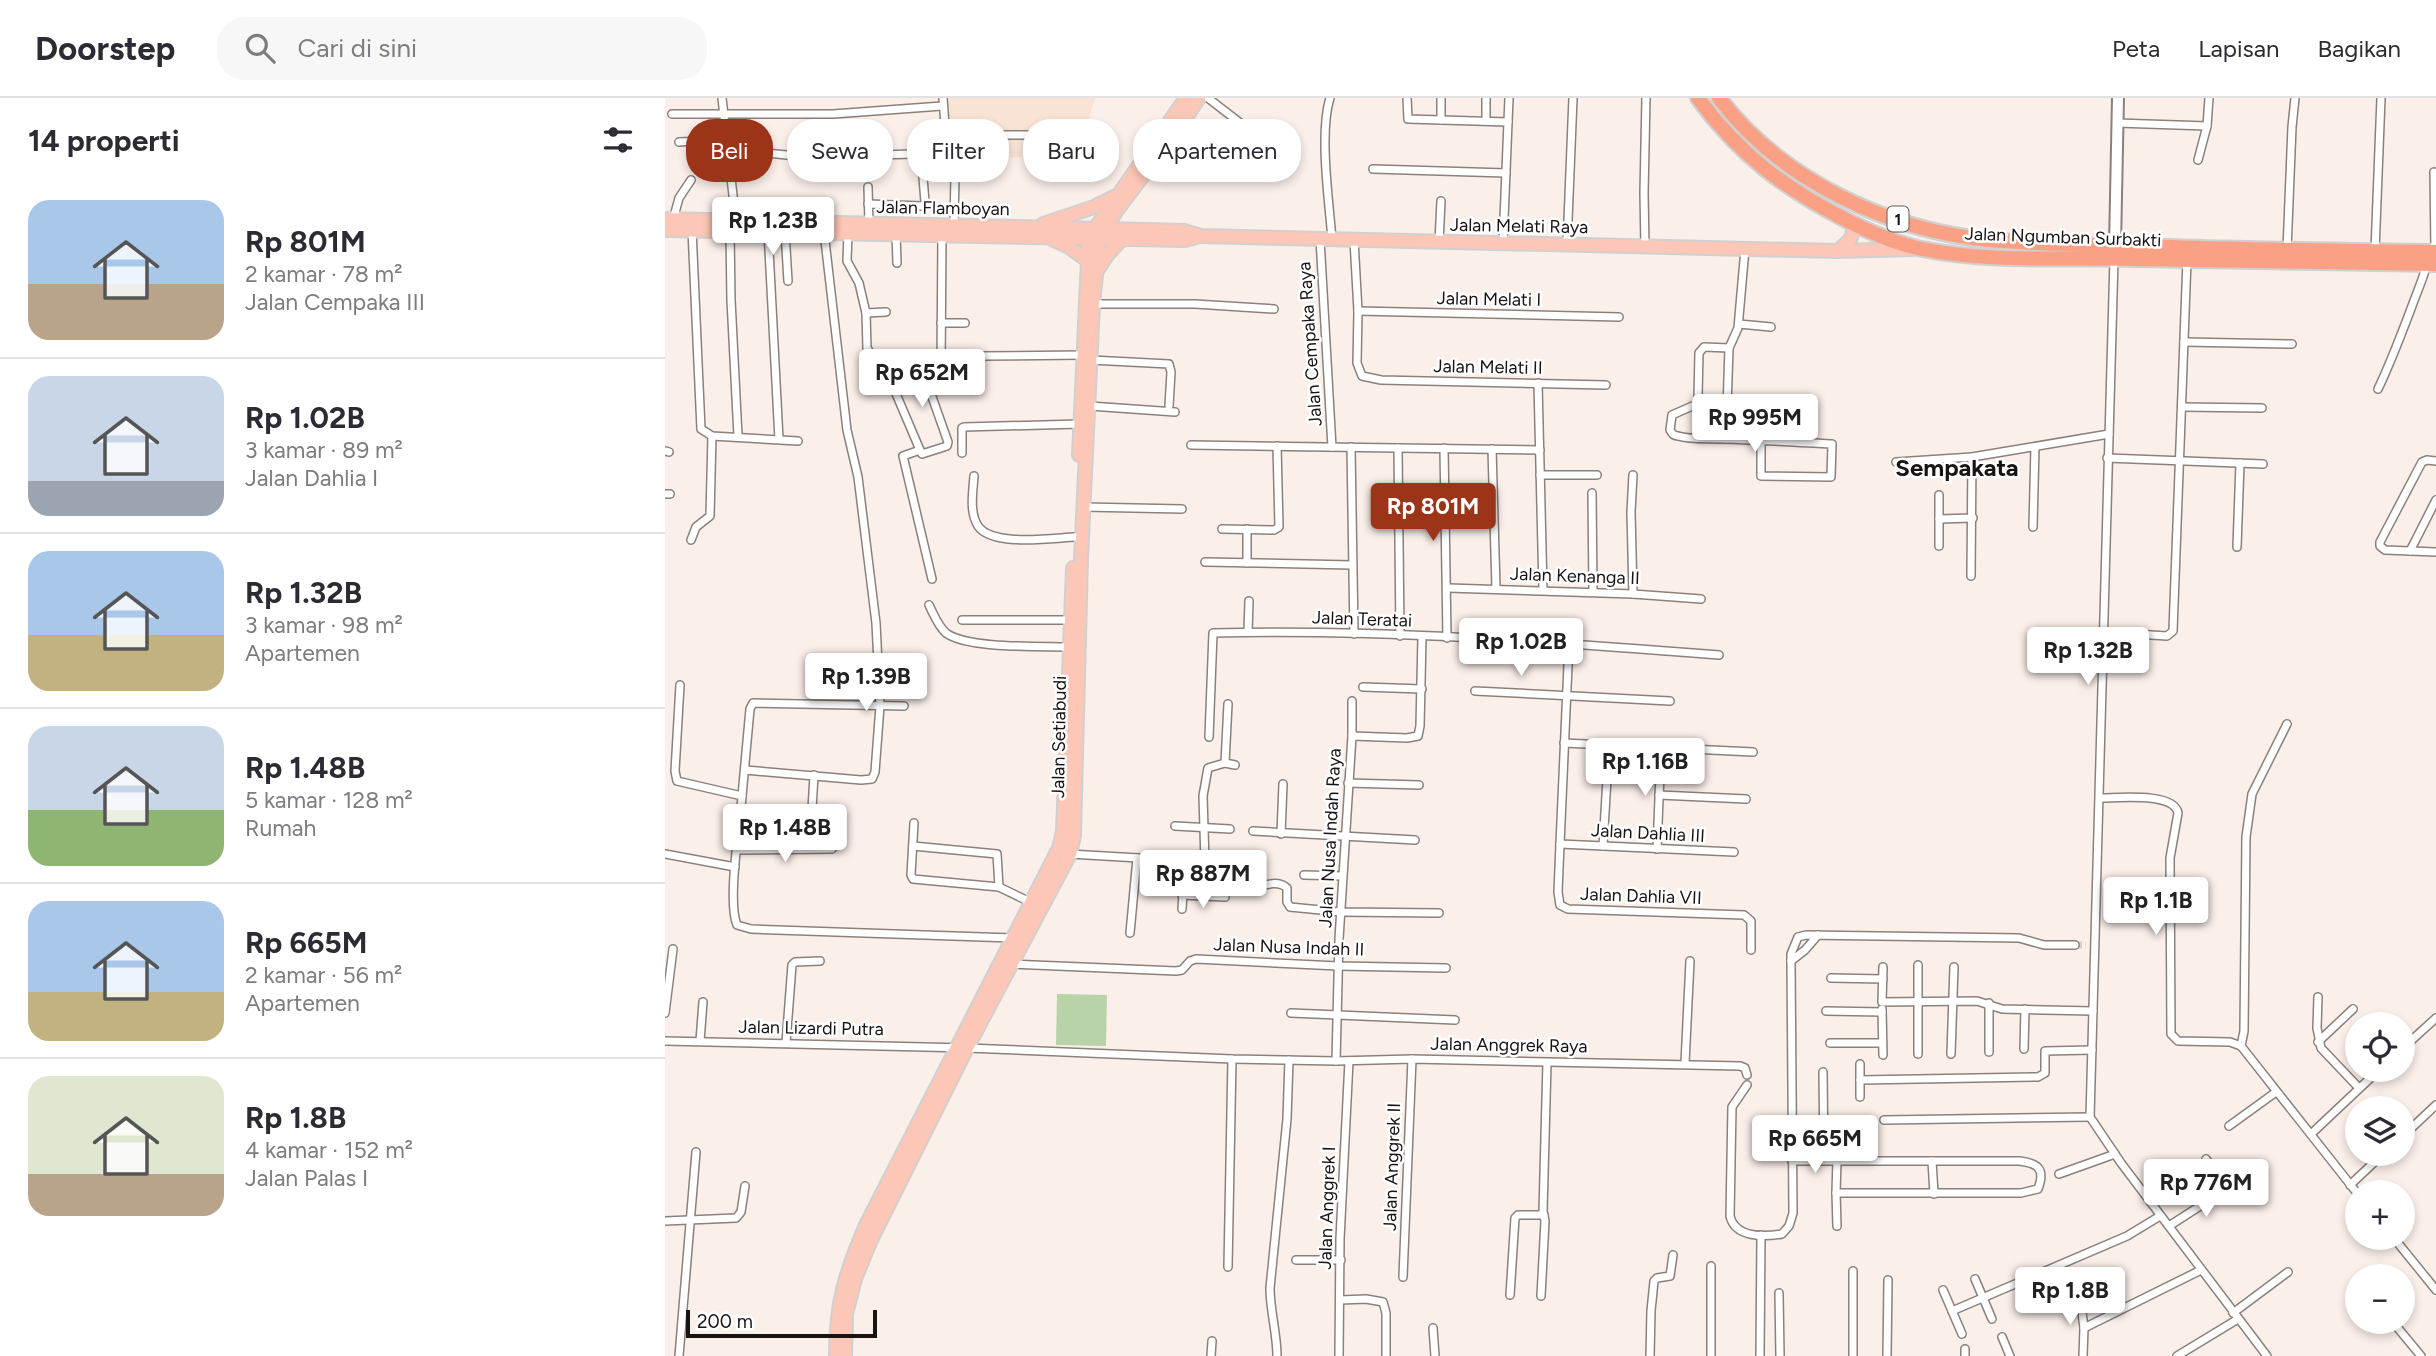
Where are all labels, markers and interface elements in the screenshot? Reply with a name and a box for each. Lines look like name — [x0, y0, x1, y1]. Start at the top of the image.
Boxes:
search box — [217, 17, 707, 80]
text: Doorstep — [35, 29, 175, 68]
icon: search — [241, 29, 279, 67]
text: Cari di sini — [297, 32, 417, 64]
text: Peta — [2112, 34, 2160, 63]
text: Lapisan — [2198, 34, 2279, 63]
text: Bagikan — [2317, 34, 2401, 63]
chip: Beli — [686, 119, 773, 182]
chip: Sewa — [787, 119, 893, 182]
chip: Filter — [907, 119, 1009, 182]
chip: Baru — [1023, 119, 1119, 182]
chip: Apartemen — [1133, 119, 1301, 182]
icon: filters — [599, 121, 637, 159]
text: 14 properti — [28, 122, 180, 159]
street label: Jalan Flamboyan — [876, 196, 1010, 220]
pin: Rp 1.23B — [701, 198, 845, 257]
text: Rp 1.23B — [728, 206, 818, 234]
road number: 1 — [1887, 206, 1909, 232]
street label: Jalan Melati Raya — [1450, 214, 1588, 238]
text: Rp 801M — [245, 223, 366, 260]
street label: Jalan Ngumban Surbakti — [1964, 223, 2162, 251]
icon: home — [84, 228, 168, 312]
text: 2 kamar · 78 m² — [245, 260, 403, 288]
street label: Jalan Cempaka Raya — [1293, 261, 1327, 427]
street label: Jalan Melati I — [1437, 287, 1541, 311]
text: Jalan Cempaka III — [245, 288, 425, 316]
pin: Rp 652M — [857, 350, 987, 409]
street label: Jalan Melati II — [1433, 355, 1543, 379]
text: Rp 652M — [875, 358, 969, 386]
pin: Rp 995M — [1690, 394, 1820, 454]
text: Rp 1.02B — [245, 399, 365, 436]
text: Rp 995M — [1708, 403, 1802, 431]
icon: home — [84, 404, 168, 488]
text: 3 kamar · 89 m² — [245, 436, 403, 464]
district label: Sempakata — [1895, 453, 2019, 482]
text: Jalan Dahlia I — [245, 464, 378, 492]
pin: Rp 801M — [1368, 484, 1498, 543]
text: Rp 801M — [1387, 492, 1479, 520]
street label: Jalan Kenanga II — [1510, 563, 1640, 589]
text: Rp 1.32B — [245, 574, 362, 611]
icon: home — [84, 579, 168, 663]
street label: Jalan Teratai — [1312, 606, 1412, 632]
text: 3 kamar · 98 m² — [245, 611, 403, 639]
pin: Rp 1.02B — [1449, 618, 1593, 678]
text: Rp 1.02B — [1475, 627, 1567, 655]
pin: Rp 1.32B — [2016, 628, 2160, 687]
text: Rp 1.32B — [2043, 636, 2133, 664]
text: Apartemen — [245, 639, 360, 667]
pin: Rp 1.39B — [794, 654, 938, 713]
text: Rp 1.39B — [821, 662, 911, 690]
street label: Jalan Setiabudi — [1047, 676, 1071, 798]
pin: Rp 1.16B — [1573, 738, 1717, 798]
text: Rp 1.16B — [1602, 747, 1688, 775]
street label: Jalan Nusa Indah Raya — [1314, 748, 1346, 928]
text: Rp 1.48B — [245, 749, 365, 786]
icon: home — [84, 754, 168, 838]
text: 5 kamar · 128 m² — [245, 786, 413, 814]
pin: Rp 1.48B — [713, 804, 857, 864]
text: Rp 1.48B — [739, 813, 831, 841]
text: Rumah — [245, 814, 316, 842]
street label: Jalan Dahlia III — [1590, 819, 1706, 847]
pin: Rp 887M — [1138, 850, 1268, 910]
text: Rp 887M — [1156, 859, 1250, 887]
pin: Rp 1.1B — [2091, 878, 2221, 937]
street label: Jalan Dahlia VII — [1580, 883, 1702, 909]
text: Rp 1.1B — [2119, 886, 2193, 914]
text: Rp 665M — [245, 924, 367, 961]
icon: home — [84, 929, 168, 1013]
street label: Jalan Nusa Indah II — [1213, 933, 1365, 961]
text: 2 kamar · 56 m² — [245, 961, 402, 989]
text: Apartemen — [245, 989, 360, 1017]
map controls — [2345, 1012, 2415, 1334]
button: locate — [2345, 1012, 2415, 1082]
street label: Jalan Lizardi Putra — [738, 1016, 884, 1040]
street label: Jalan Anggrek Raya — [1430, 1033, 1588, 1057]
button: layers — [2345, 1096, 2415, 1166]
text: Rp 1.8B — [245, 1099, 346, 1136]
street label: Jalan Anggrek II — [1379, 1103, 1405, 1231]
icon: home — [84, 1104, 168, 1188]
pin: Rp 665M — [1750, 1116, 1880, 1175]
text: Rp 665M — [1768, 1124, 1862, 1152]
text: 4 kamar · 152 m² — [245, 1136, 413, 1164]
street label: Jalan Anggrek I — [1314, 1146, 1340, 1270]
pin: Rp 776M — [2141, 1160, 2271, 1219]
text: Jalan Palas I — [245, 1164, 368, 1192]
text: Rp 776M — [2160, 1168, 2252, 1196]
button: + — [2345, 1180, 2415, 1250]
button: − — [2345, 1264, 2415, 1334]
pin: Rp 1.8B — [2005, 1268, 2135, 1327]
text: Rp 1.8B — [2031, 1276, 2109, 1304]
scale bar — [686, 1307, 877, 1339]
text: 200 m — [697, 1310, 753, 1333]

